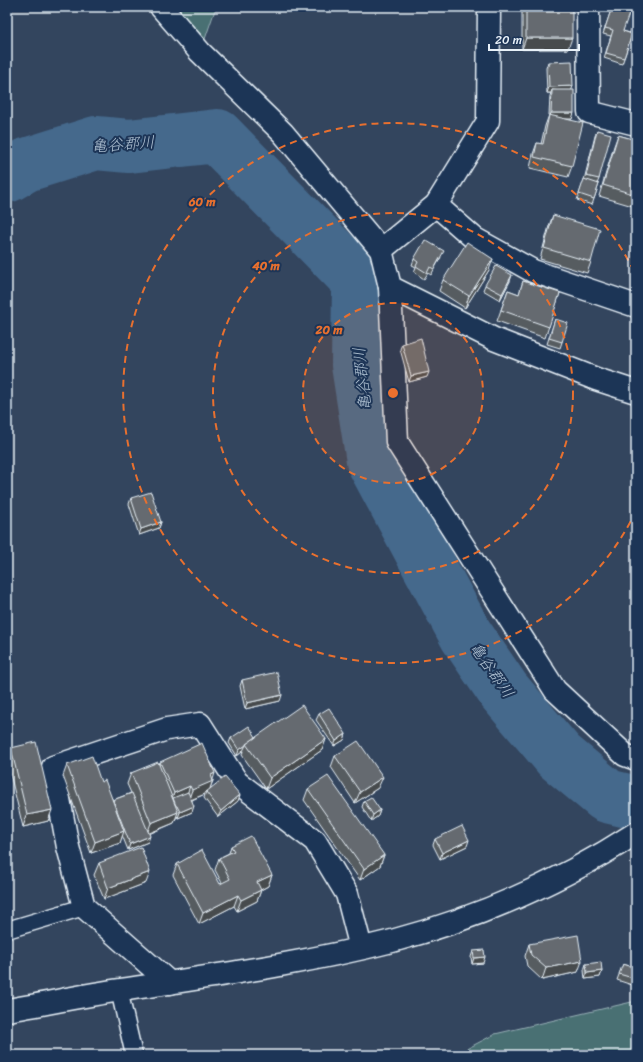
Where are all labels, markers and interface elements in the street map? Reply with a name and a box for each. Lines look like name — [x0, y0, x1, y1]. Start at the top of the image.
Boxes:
scale bar — [489, 26, 579, 52]
text: 20 m — [495, 29, 522, 51]
water label: 亀谷郡川 — [90, 127, 156, 161]
text: 60 m — [188, 191, 216, 213]
text: 40 m — [251, 255, 280, 277]
text: 20 m — [315, 319, 343, 341]
water label: 亀谷郡川 — [344, 346, 380, 412]
centre of rings — [386, 386, 400, 400]
water label: 亀谷郡川 — [462, 635, 522, 705]

